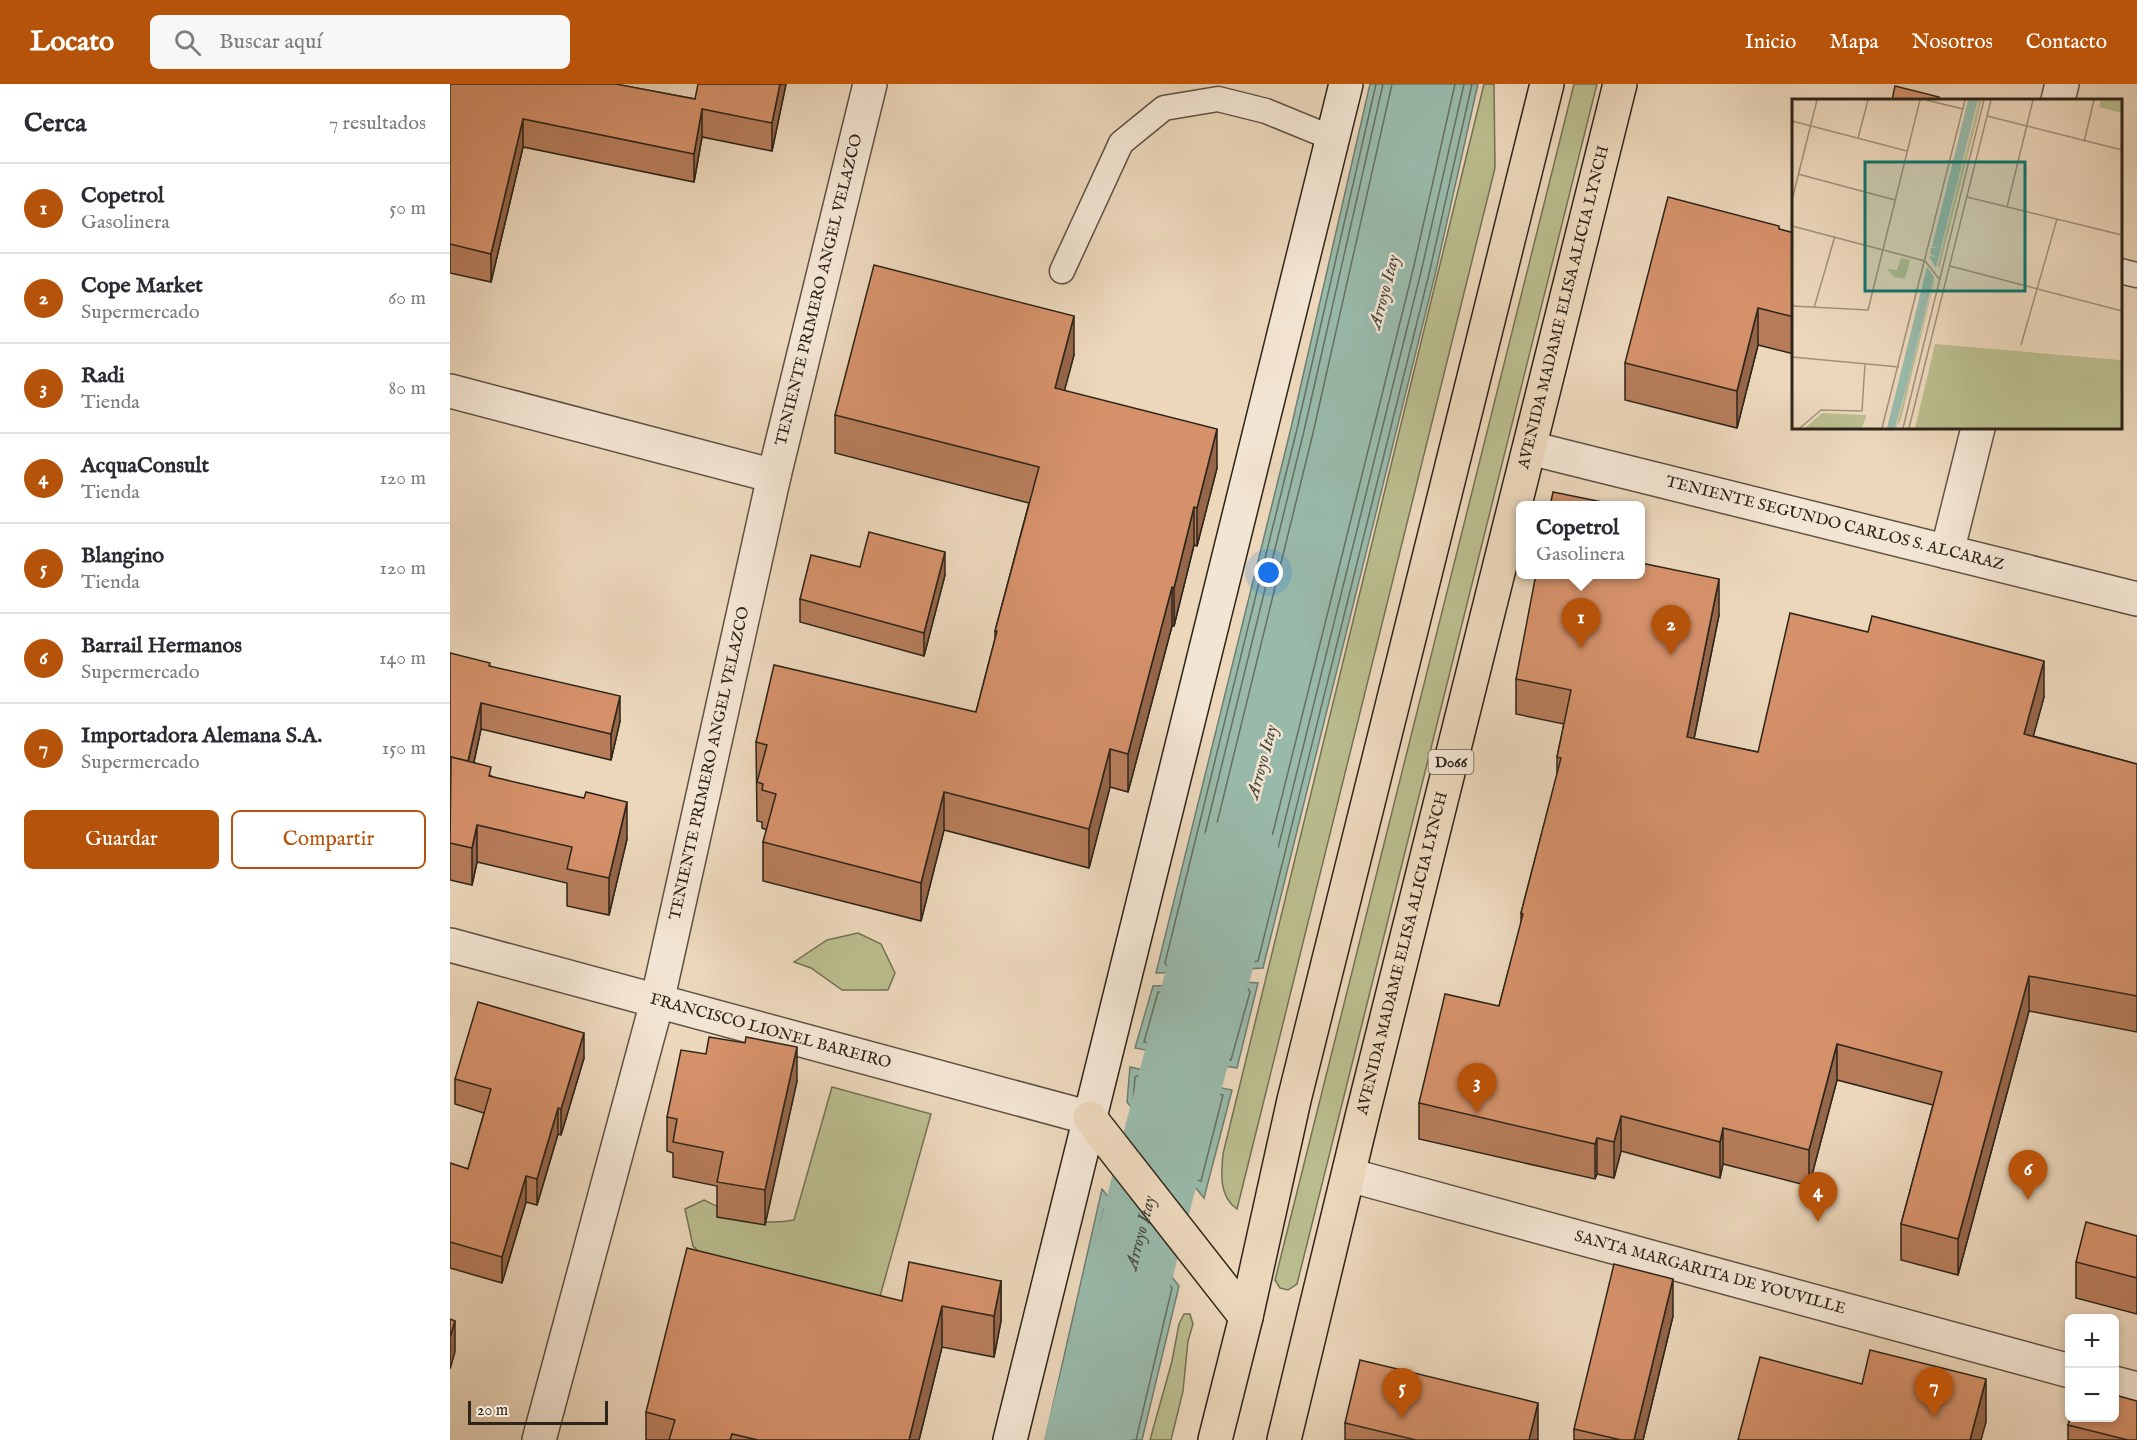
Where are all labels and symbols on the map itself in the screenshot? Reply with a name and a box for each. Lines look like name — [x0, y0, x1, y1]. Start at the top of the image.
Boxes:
inset map — [1792, 99, 2122, 429]
street label: TENIENTE PRIMERO ANGEL VELAZCO — [772, 132, 867, 448]
street label: AVENIDA MADAME ELISA ALICIA LYNCH — [1514, 143, 1614, 472]
water label: Arroyo Itay — [1364, 252, 1406, 333]
street label: TENIENTE SEGUNDO CARLOS S. ALCARAZ — [1664, 472, 2006, 575]
your location — [1254, 558, 1283, 587]
pin: 1 — [1562, 598, 1600, 648]
street label: TENIENTE PRIMERO ANGEL VELAZCO — [666, 605, 755, 922]
pin: 2 — [1652, 606, 1690, 655]
water label: Arroyo Itay — [1242, 722, 1284, 803]
road number: D066 — [1428, 750, 1474, 774]
street label: AVENIDA MADAME ELISA ALICIA LYNCH — [1353, 789, 1453, 1118]
street label: FRANCISCO LIONEL BAREIRO — [648, 989, 893, 1074]
pin: 3 — [1458, 1064, 1496, 1113]
pin: 6 — [2008, 1150, 2048, 1200]
pin: 4 — [1798, 1172, 1838, 1222]
water label: Arroyo Itay — [1120, 1193, 1162, 1274]
street label: SANTA MARGARITA DE YOUVILLE — [1572, 1227, 1848, 1319]
pin: 5 — [1382, 1368, 1422, 1418]
pin: 7 — [1914, 1368, 1954, 1417]
scale bar — [468, 1398, 608, 1426]

